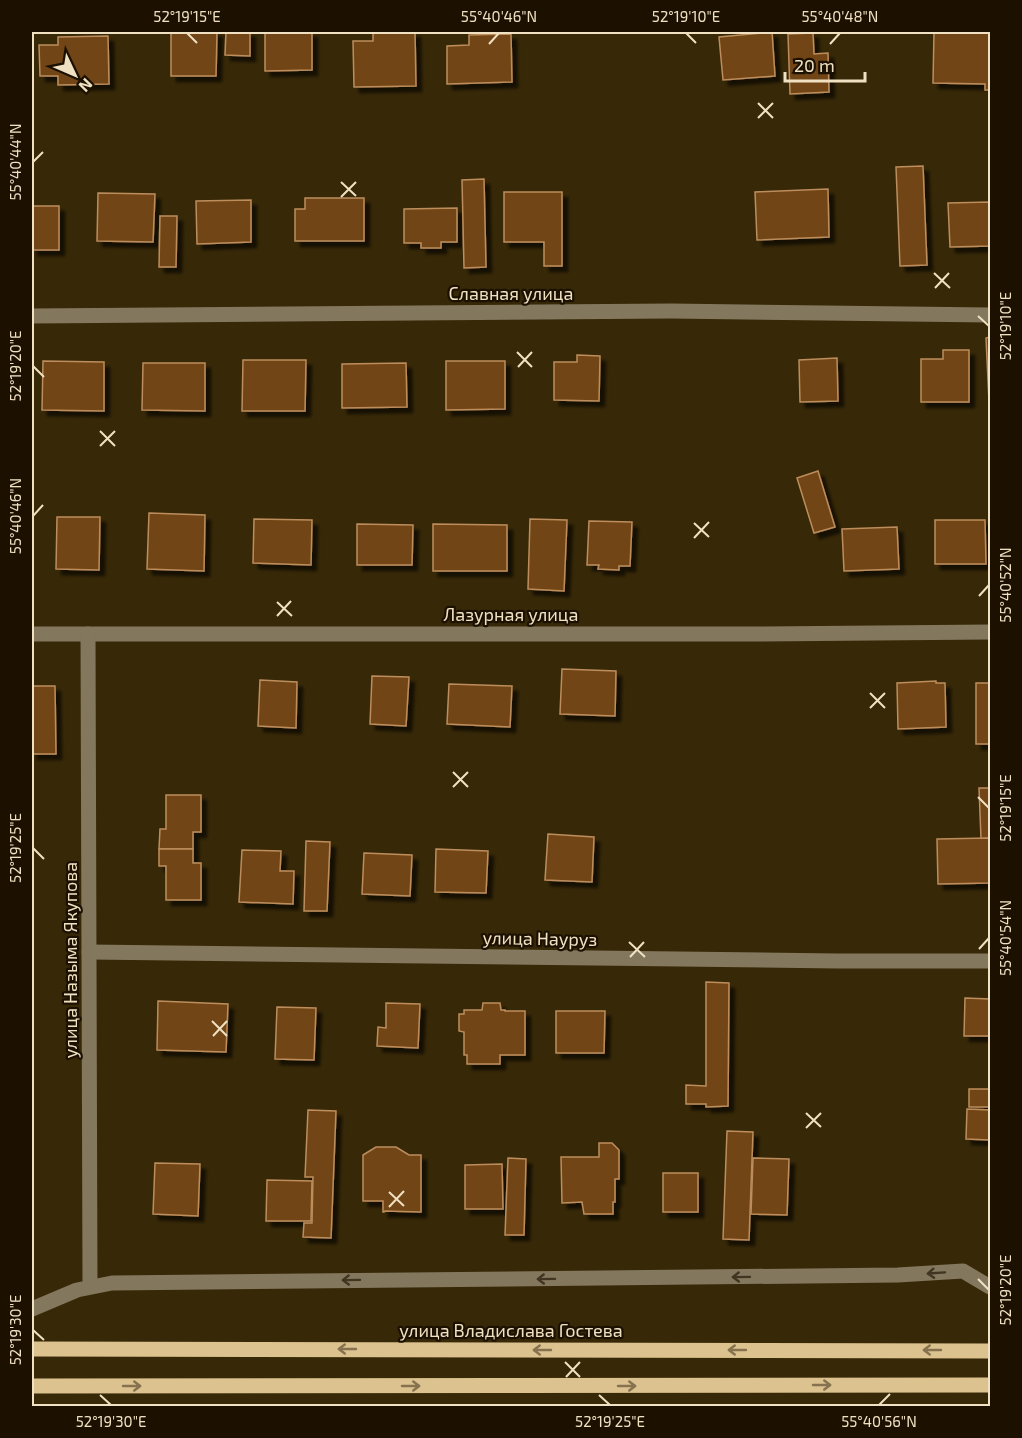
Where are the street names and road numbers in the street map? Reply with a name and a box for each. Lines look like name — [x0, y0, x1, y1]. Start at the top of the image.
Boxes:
street label: Славная улица — [449, 282, 573, 304]
street label: Лазурная улица — [443, 603, 579, 625]
street label: улица Назыма Якупова — [59, 862, 81, 1058]
street label: улица Науруз — [482, 926, 598, 950]
street label: улица Владислава Гостева — [399, 1319, 623, 1341]

